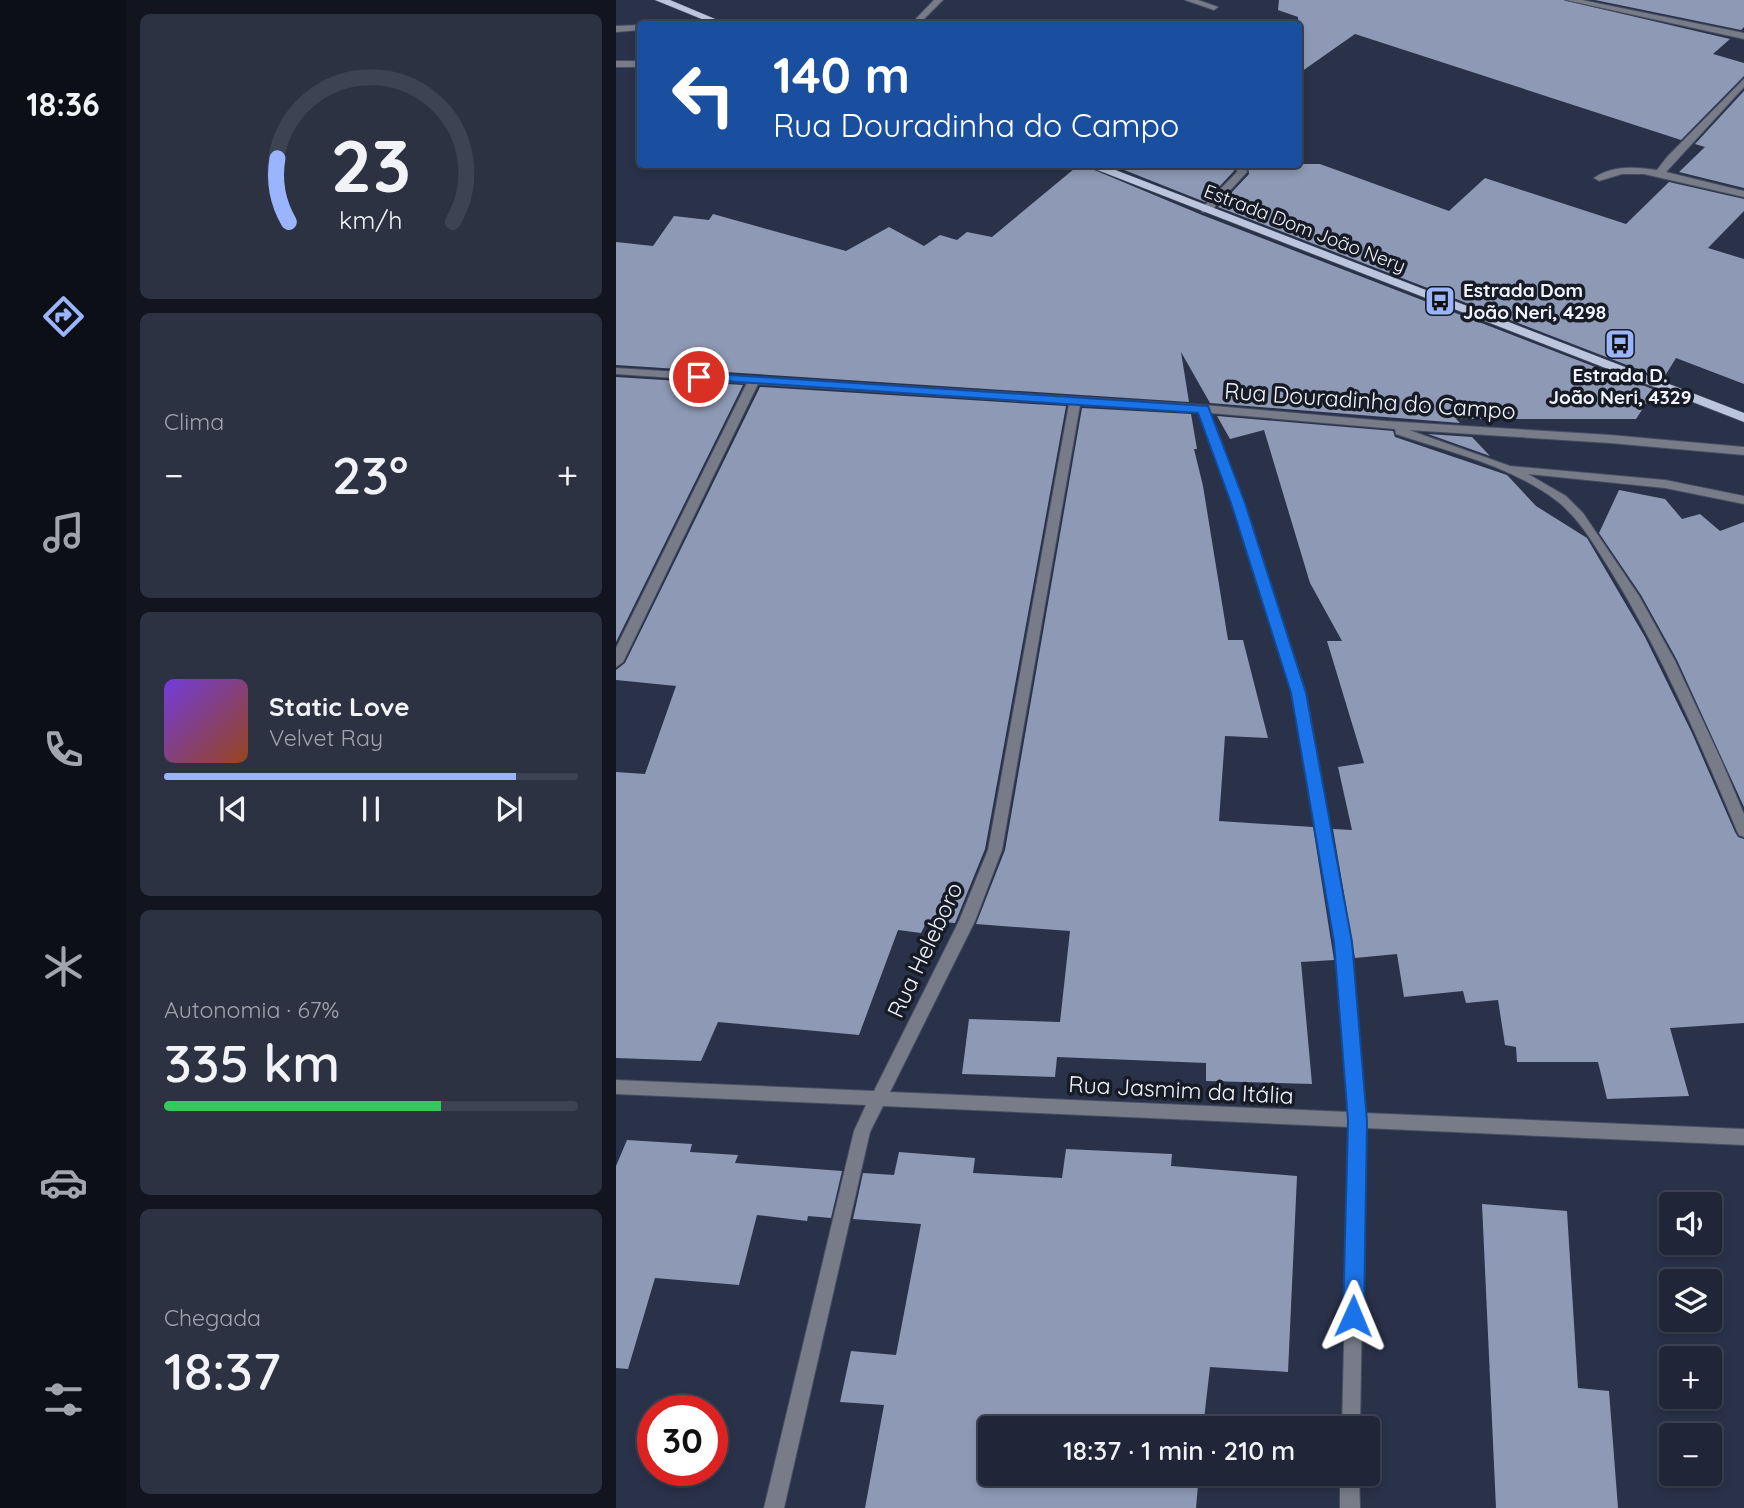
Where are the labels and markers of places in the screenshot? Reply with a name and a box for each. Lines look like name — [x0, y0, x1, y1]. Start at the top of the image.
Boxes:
place label: Estrada Dom João Neri, 4298 — [1463, 278, 1606, 324]
bus stop icon: Estrada Dom João Neri, 4298 — [1423, 284, 1457, 318]
bus stop icon: Estrada D. João Neri, 4329 — [1603, 327, 1637, 361]
pin — [669, 347, 729, 407]
place label: Estrada D. João Neri, 4329 — [1549, 363, 1691, 409]

